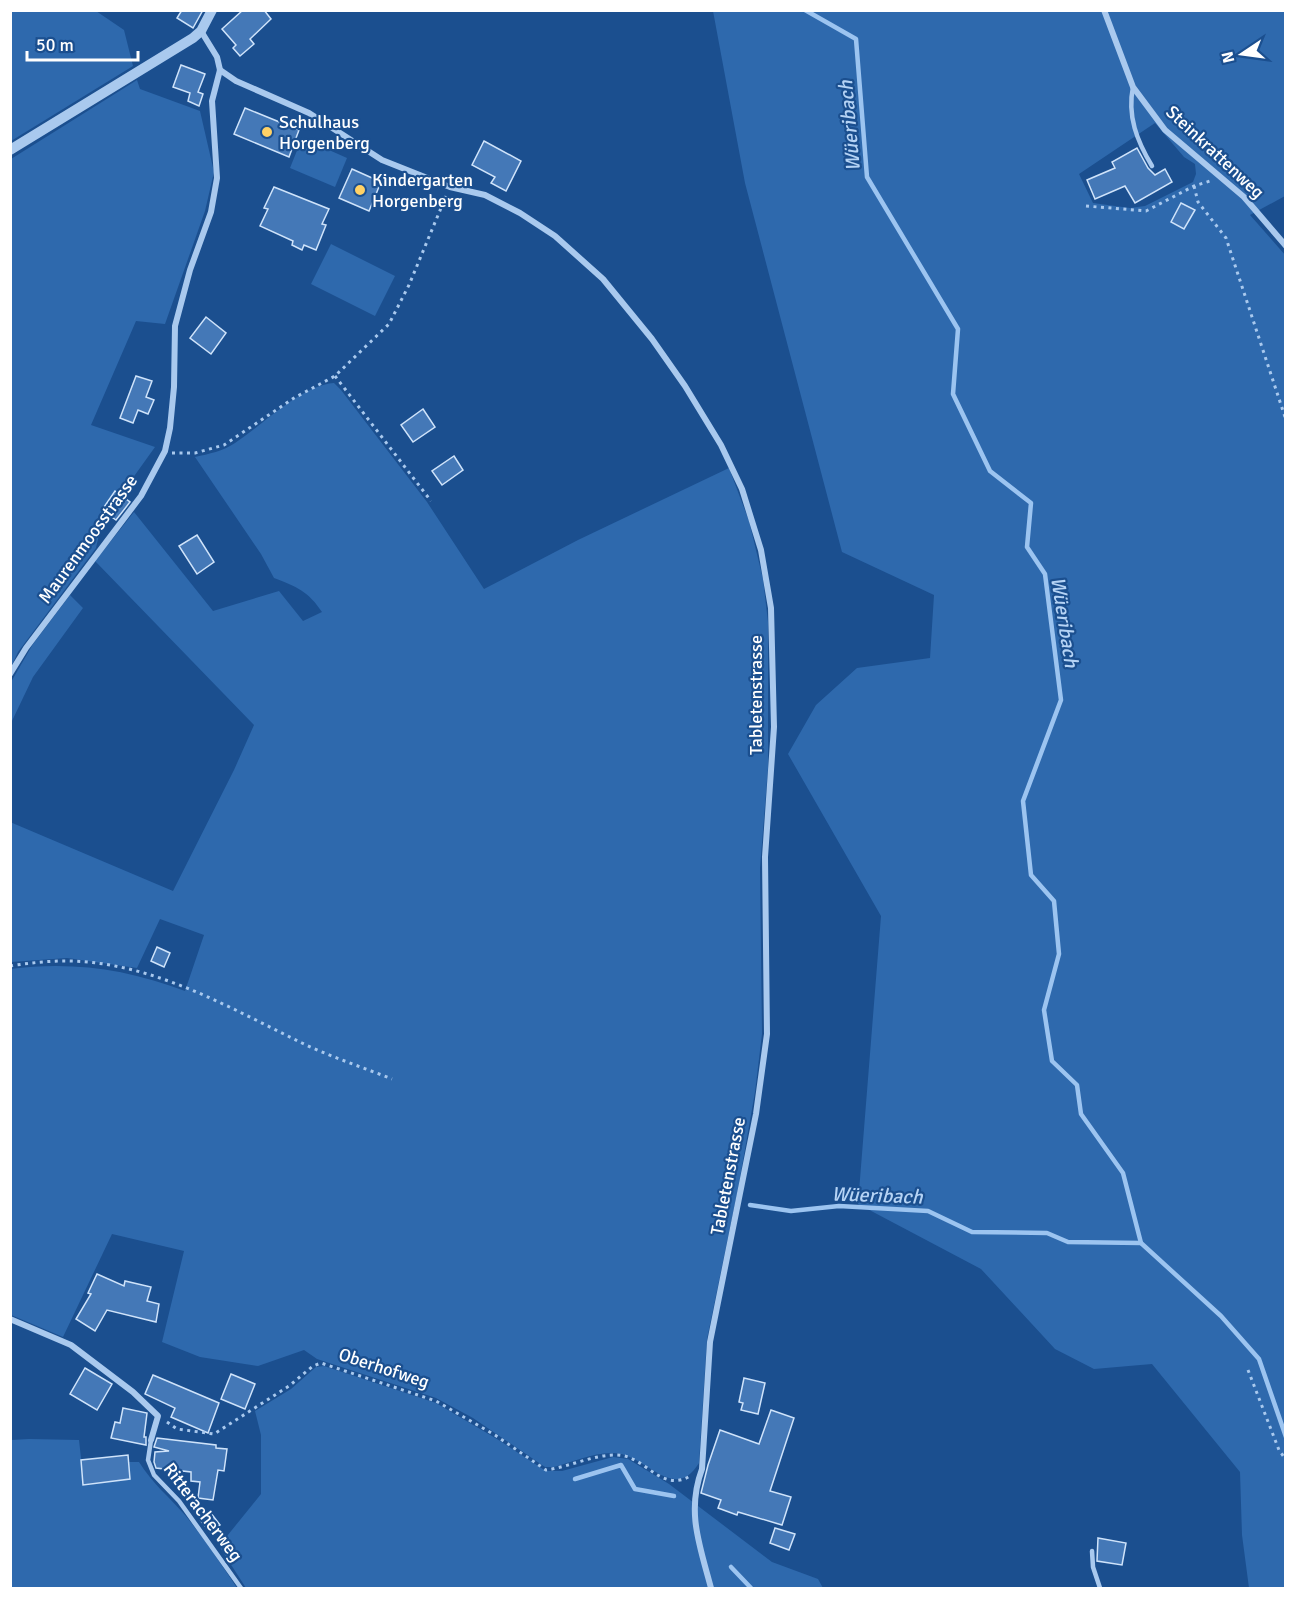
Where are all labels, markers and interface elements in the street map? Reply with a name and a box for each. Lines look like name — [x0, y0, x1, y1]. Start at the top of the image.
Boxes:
scale bar — [27, 24, 138, 62]
north arrow — [1212, 24, 1272, 84]
text: 50 m — [36, 34, 74, 56]
text: N — [1217, 49, 1239, 65]
water label: Wüeribach — [833, 78, 866, 172]
street label: Steinkrattenweg — [1161, 101, 1269, 203]
place label: Schulhaus Horgenberg — [279, 111, 370, 154]
marker: Schulhaus Horgenberg — [260, 125, 274, 139]
place label: Kindergarten Horgenberg — [372, 169, 473, 212]
marker: Kindergarten Horgenberg — [353, 183, 367, 197]
street label: Maurenmoosstrasse — [34, 470, 142, 608]
water label: Wüeribach — [1045, 575, 1084, 670]
street label: Tabletenstrasse — [745, 635, 767, 755]
street label: Tabletenstrasse — [706, 1115, 750, 1237]
water label: Wüeribach — [831, 1181, 924, 1210]
street label: Oberhofweg — [336, 1343, 432, 1393]
street label: Ritteracherweg — [159, 1458, 247, 1566]

